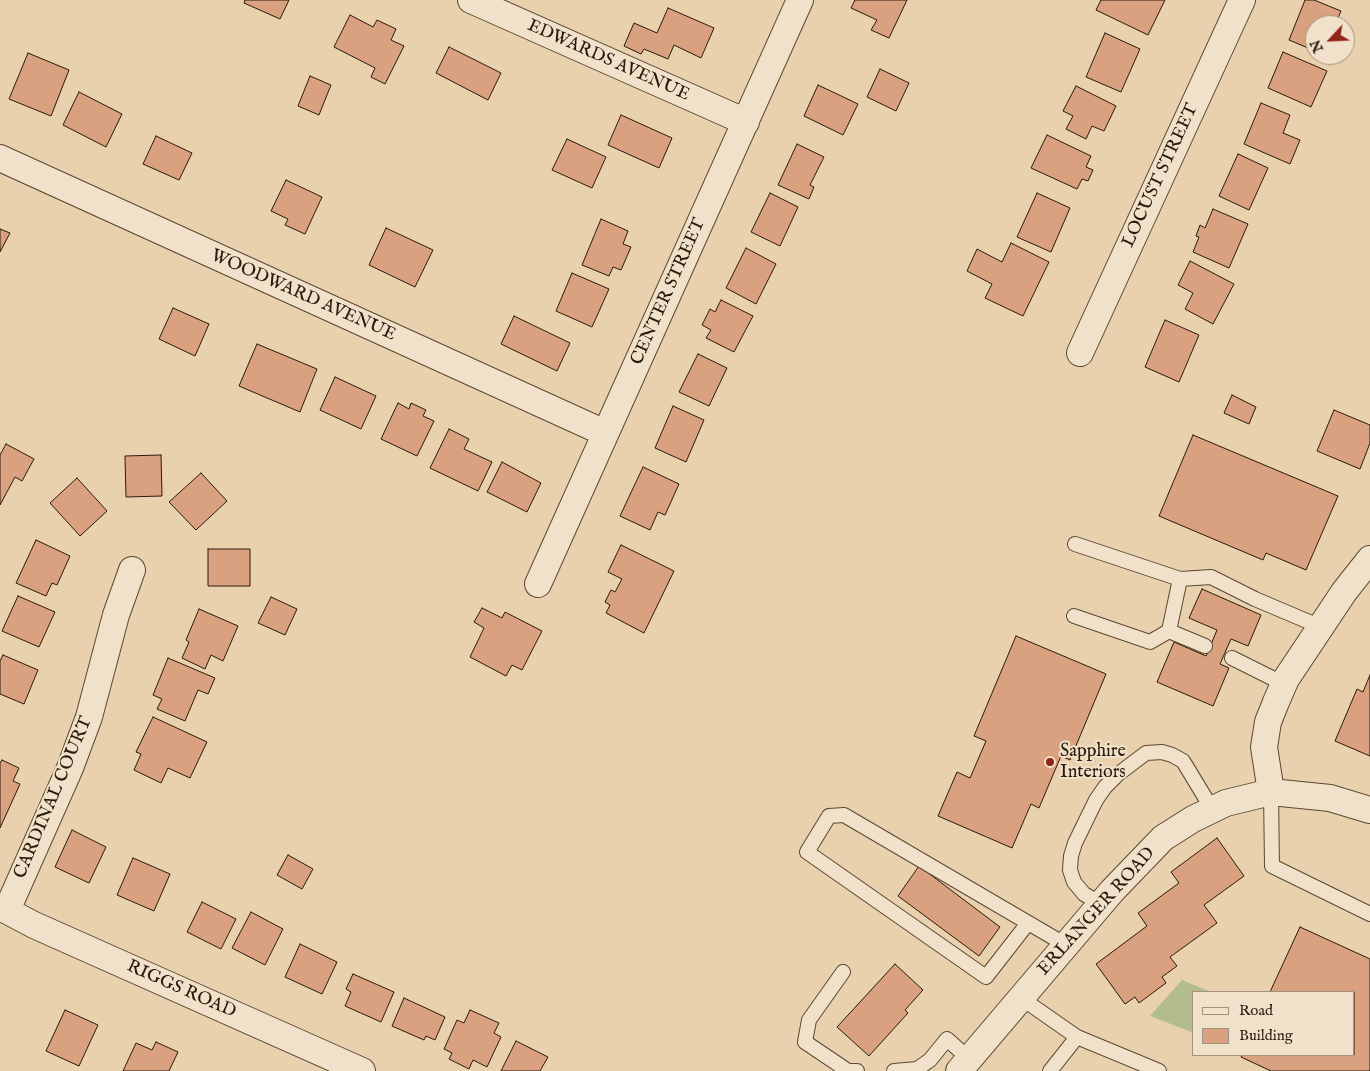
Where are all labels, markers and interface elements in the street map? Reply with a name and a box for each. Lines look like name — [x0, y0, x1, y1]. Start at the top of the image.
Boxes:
street label: EDWARDS AVENUE — [524, 15, 692, 107]
north arrow — [1305, 15, 1355, 65]
text: N — [1307, 37, 1328, 55]
street label: LOCUST STREET — [1118, 101, 1204, 251]
street label: CENTER STREET — [627, 215, 711, 369]
street label: WOODWARD AVENUE — [207, 245, 399, 347]
street label: CARDINAL COURT — [10, 714, 98, 882]
place label: Sapphire Interiors — [1060, 741, 1126, 784]
marker: Sapphire Interiors — [1044, 756, 1056, 768]
street label: ERLANGER ROAD — [1034, 843, 1160, 981]
street label: RIGGS ROAD — [123, 956, 239, 1024]
legend — [1192, 991, 1355, 1056]
text: Road — [1239, 1001, 1273, 1020]
text: Building — [1239, 1026, 1293, 1045]

